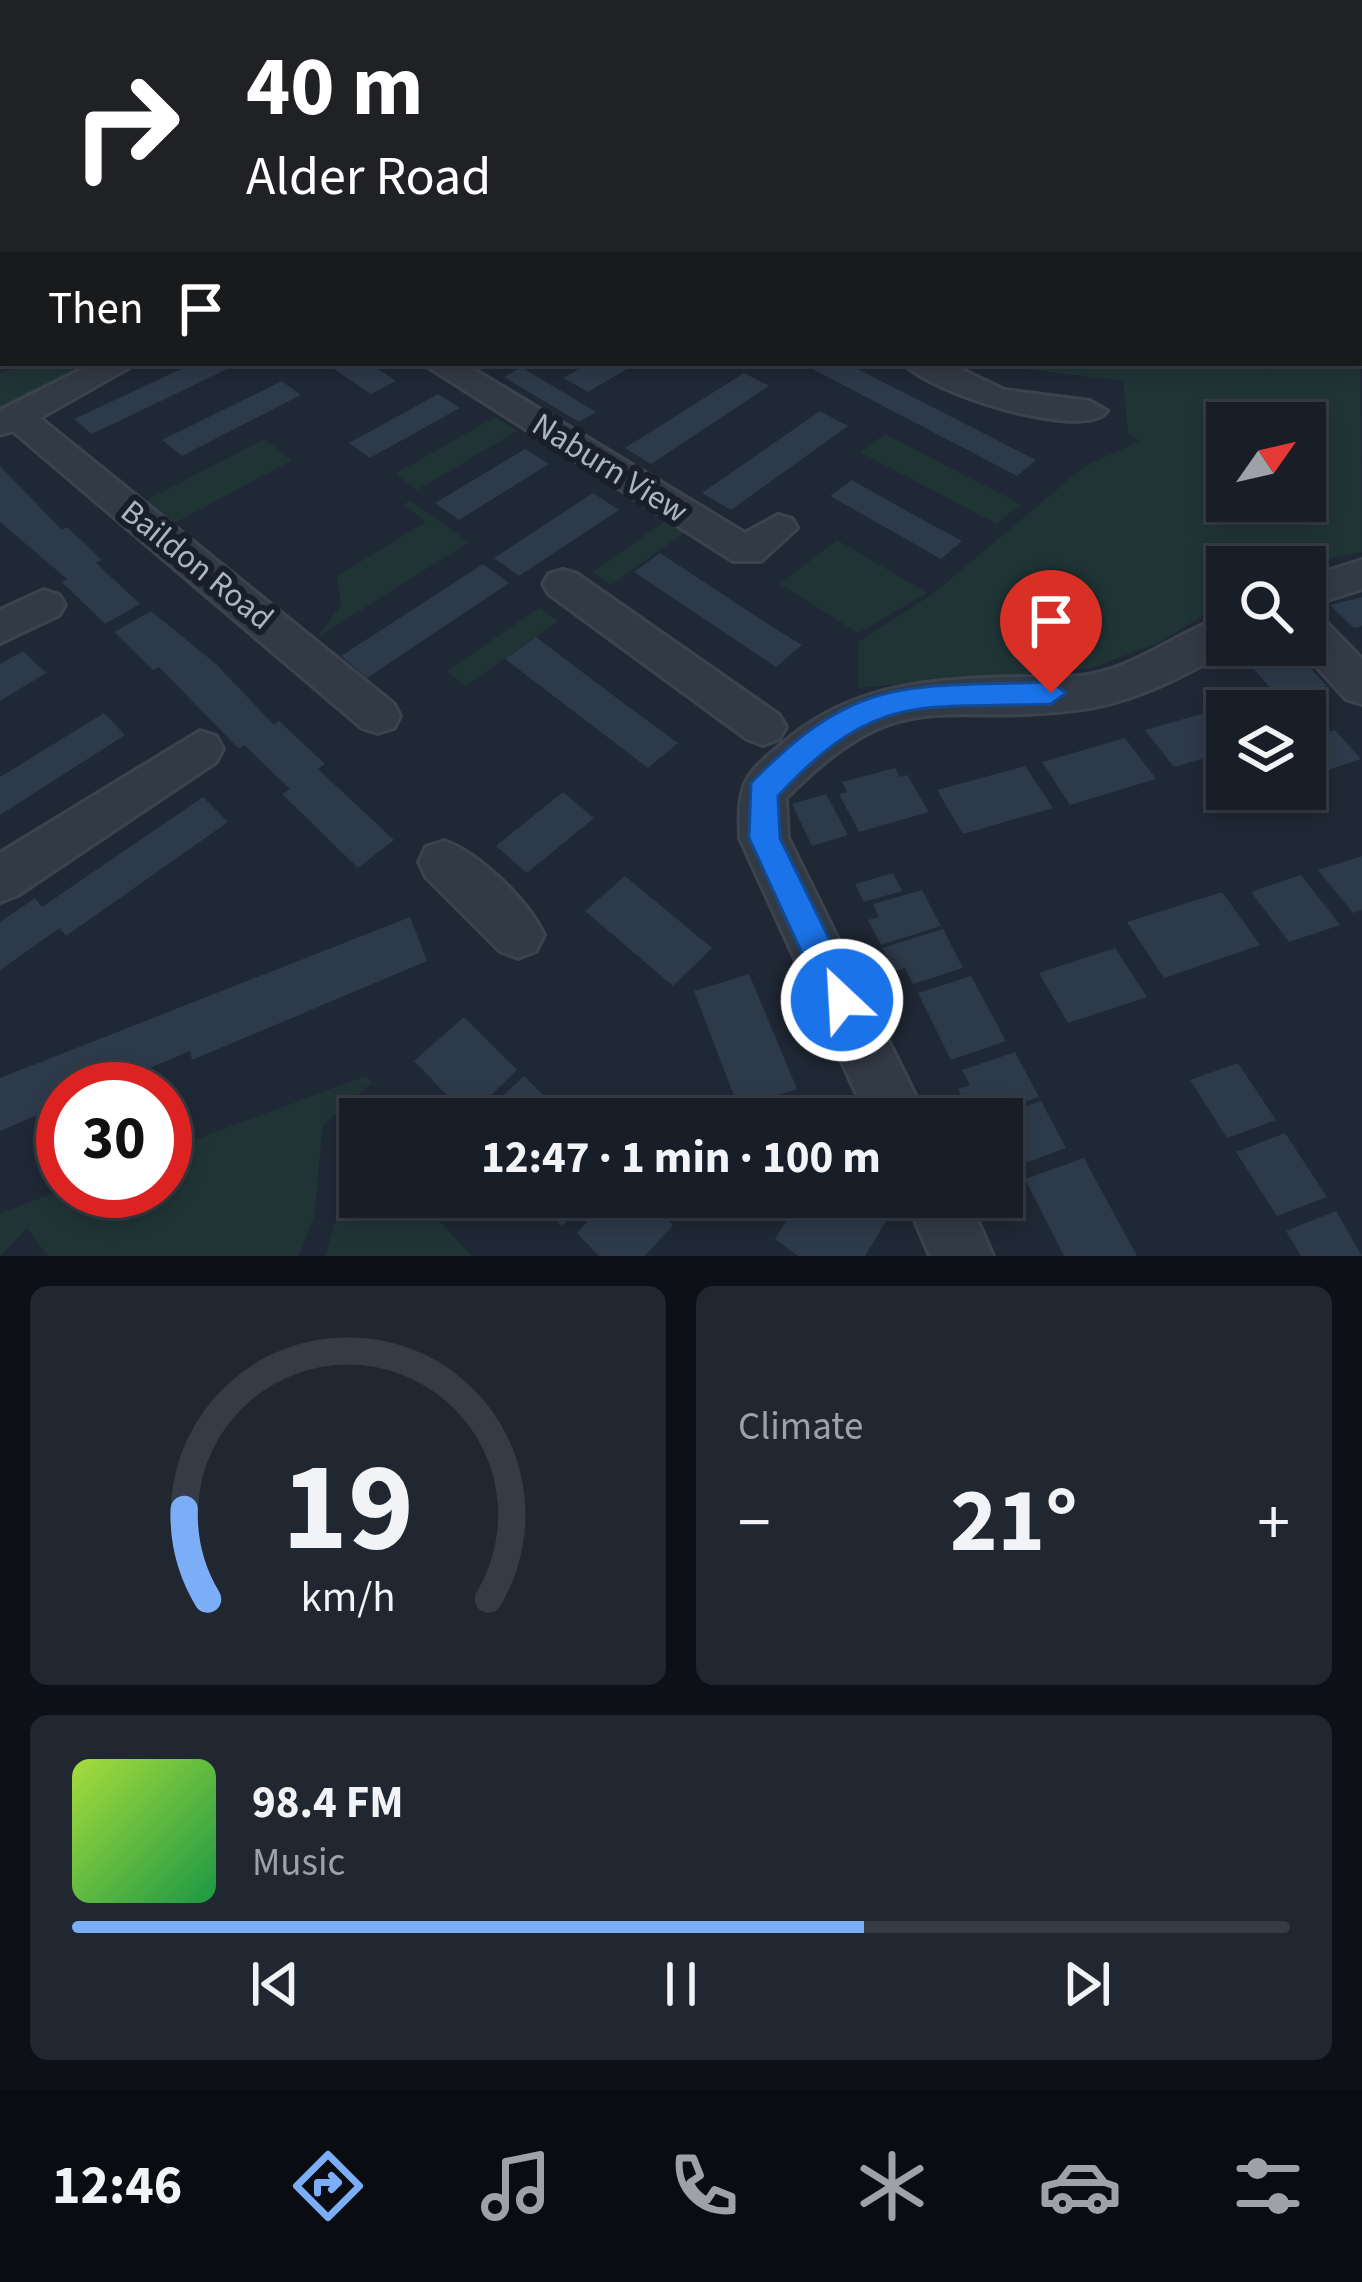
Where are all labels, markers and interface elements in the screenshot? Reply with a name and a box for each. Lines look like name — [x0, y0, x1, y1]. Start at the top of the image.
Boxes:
text: 40 m — [246, 28, 424, 148]
icon: right — [48, 48, 204, 204]
text: Alder Road — [246, 139, 491, 216]
icon: arrive — [168, 276, 234, 342]
text: Then — [48, 277, 144, 341]
street label: Naburn View — [523, 402, 697, 534]
north arrow — [1206, 402, 1326, 522]
map controls — [1206, 402, 1326, 810]
street label: Baildon Road — [111, 489, 283, 641]
button: search — [1206, 546, 1326, 666]
pin — [1000, 570, 1102, 693]
icon: arrive — [1018, 588, 1084, 654]
button: layers — [1206, 690, 1326, 810]
position arrow — [779, 937, 905, 1063]
speed limit sign: 30 — [36, 1062, 192, 1218]
text: 12:47 · 1 min · 100 m — [481, 1126, 881, 1190]
text: Climate — [738, 1399, 863, 1455]
text: 19 — [282, 1420, 414, 1598]
text: 21° — [950, 1458, 1078, 1586]
text: − — [738, 1476, 771, 1570]
text: + — [1257, 1476, 1290, 1570]
text: km/h — [300, 1566, 396, 1627]
text: 98.4 FM — [252, 1771, 404, 1835]
text: Music — [252, 1835, 345, 1891]
icon: previous — [242, 1951, 308, 2017]
icon: pause — [648, 1951, 714, 2017]
icon: next — [1054, 1951, 1120, 2017]
icon: directions — [286, 2144, 370, 2228]
icon: music — [474, 2144, 558, 2228]
icon: phone — [662, 2144, 746, 2228]
icon: climate — [850, 2144, 934, 2228]
icon: car — [1038, 2144, 1122, 2228]
icon: filters — [1226, 2144, 1310, 2228]
text: 12:46 — [52, 2148, 182, 2225]

